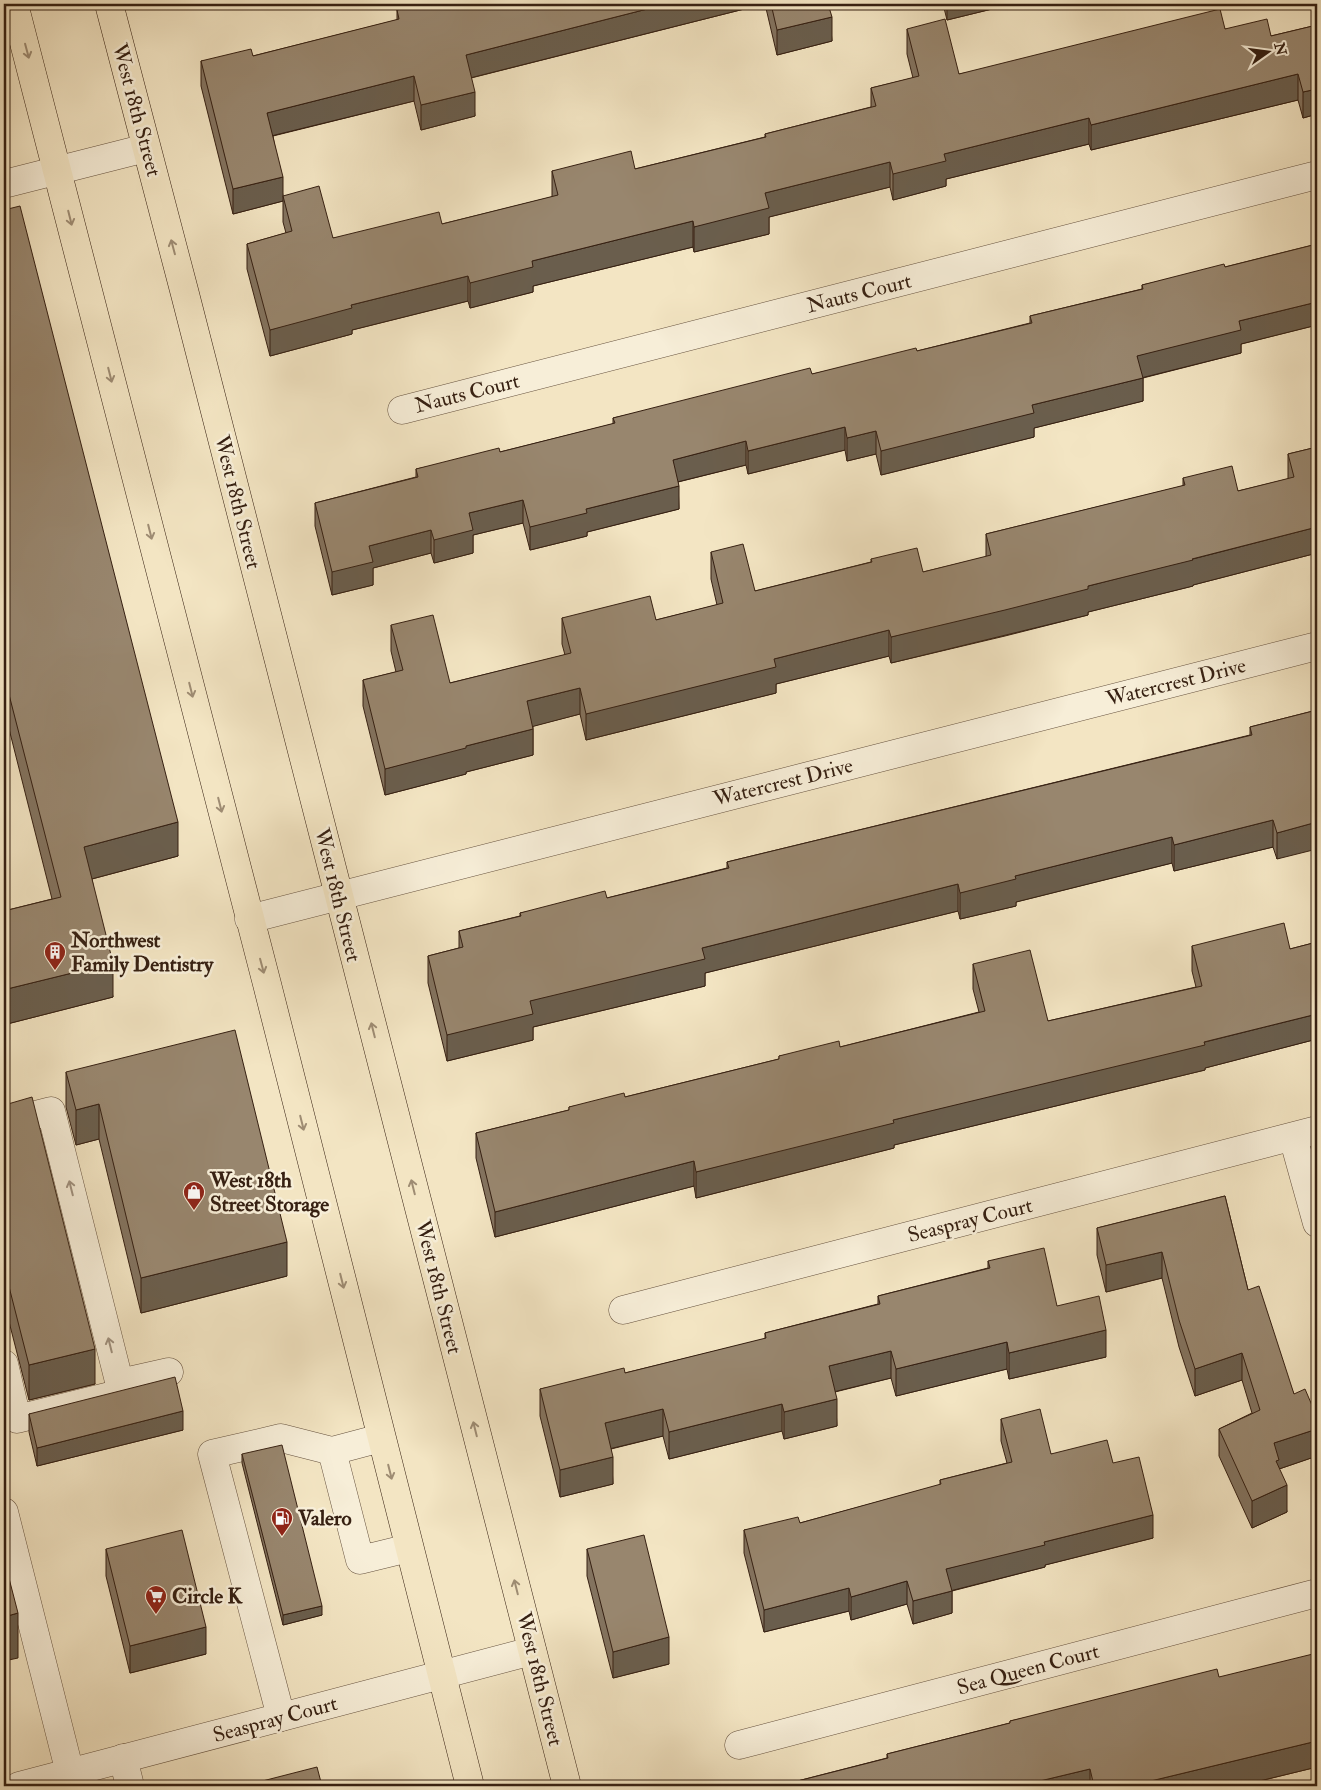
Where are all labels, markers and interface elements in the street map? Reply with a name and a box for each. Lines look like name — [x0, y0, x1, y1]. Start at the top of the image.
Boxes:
north arrow — [1244, 28, 1294, 78]
street label: West 18th Street — [106, 40, 167, 180]
text: N — [1270, 40, 1290, 58]
one-way arrow — [22, 42, 32, 58]
one-way arrow — [65, 209, 75, 225]
one-way arrow — [167, 240, 177, 256]
street label: Nauts Court — [804, 267, 915, 320]
one-way arrow — [106, 367, 115, 383]
street label: Nauts Court — [412, 367, 523, 420]
street label: West 18th Street — [208, 431, 267, 572]
one-way arrow — [146, 524, 156, 540]
street label: Watercrest Drive — [1103, 652, 1249, 713]
one-way arrow — [187, 681, 196, 697]
street label: Watercrest Drive — [710, 752, 856, 813]
one-way arrow — [216, 797, 225, 813]
street label: West 18th Street — [308, 824, 367, 965]
place label: Northwest Family Dentistry — [70, 927, 214, 978]
building icon: Northwest Family Dentistry — [43, 940, 67, 971]
one-way arrow — [257, 957, 267, 973]
one-way arrow — [368, 1022, 377, 1038]
one-way arrow — [298, 1115, 307, 1131]
place label: West 18th Street Storage — [209, 1167, 329, 1218]
one-way arrow — [66, 1180, 75, 1196]
shop icon: West 18th Street Storage — [182, 1180, 206, 1211]
one-way arrow — [408, 1180, 417, 1196]
street label: Seaspray Court — [905, 1192, 1036, 1249]
street label: West 18th Street — [409, 1216, 468, 1357]
one-way arrow — [337, 1272, 347, 1288]
one-way arrow — [105, 1338, 114, 1354]
one-way arrow — [470, 1422, 480, 1438]
one-way arrow — [385, 1464, 395, 1480]
place label: Valero — [297, 1505, 352, 1532]
fuel station icon: Valero — [270, 1506, 294, 1537]
one-way arrow — [511, 1579, 520, 1595]
place label: Circle K — [172, 1583, 244, 1610]
supermarket icon: Circle K — [144, 1584, 168, 1615]
street label: West 18th Street — [510, 1608, 569, 1749]
street label: Sea Queen Court — [954, 1638, 1102, 1701]
street label: Seaspray Court — [210, 1690, 340, 1749]

